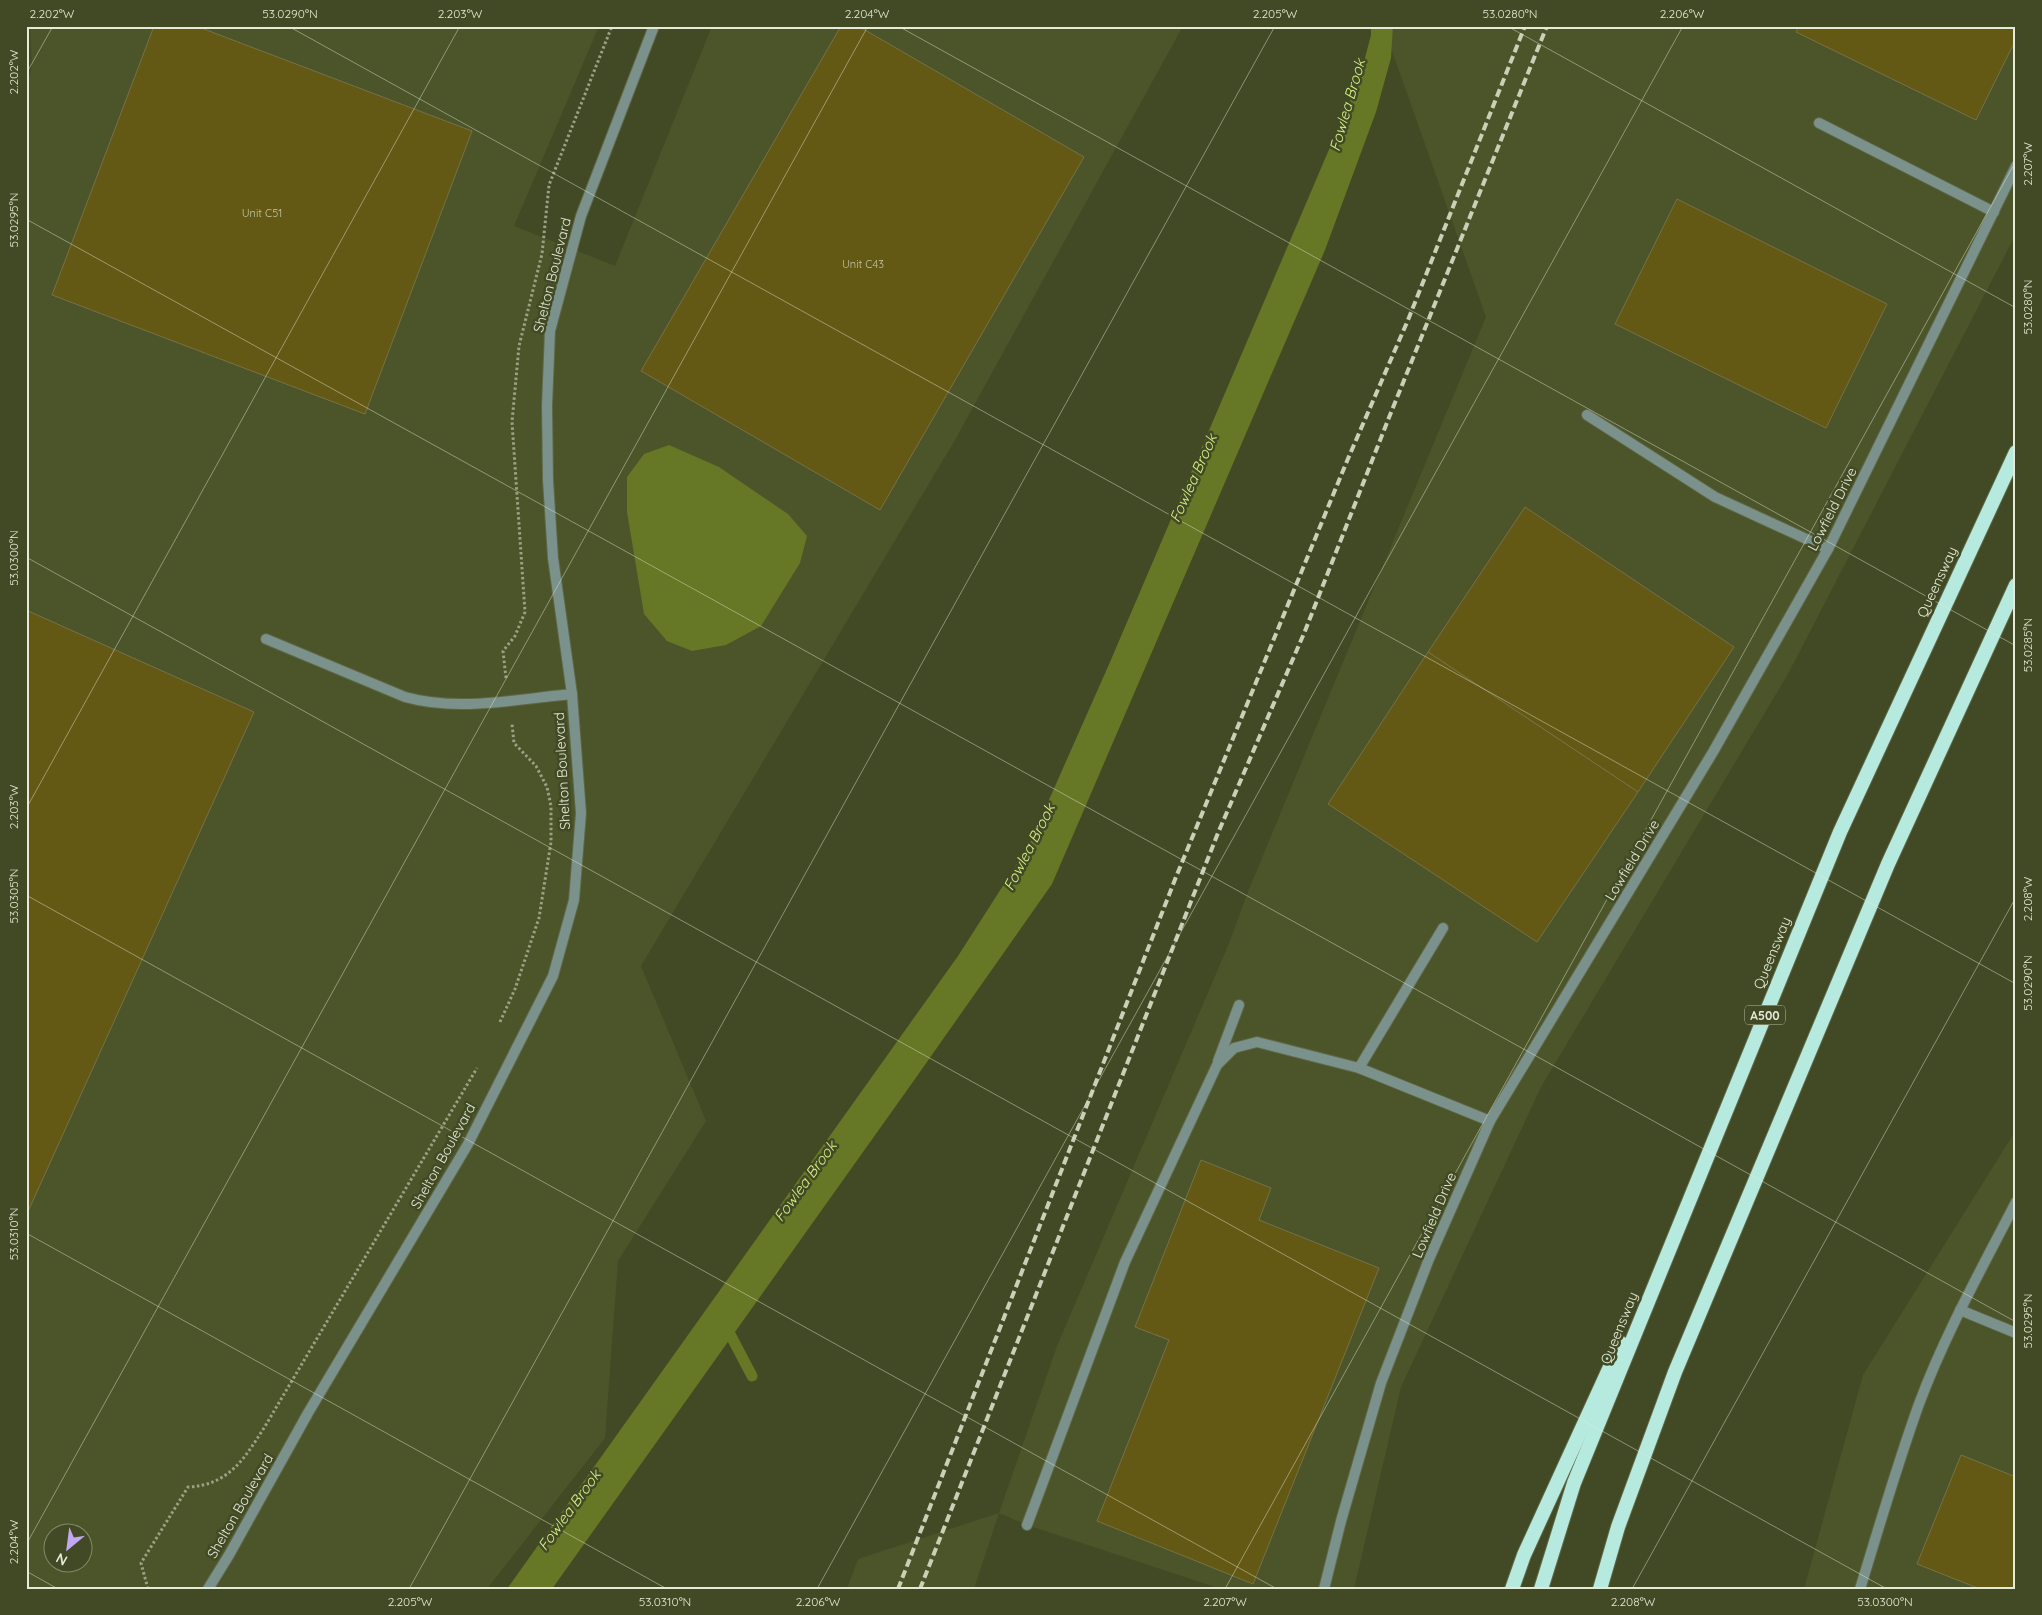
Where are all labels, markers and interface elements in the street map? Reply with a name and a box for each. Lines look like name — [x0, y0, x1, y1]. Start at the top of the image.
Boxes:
text: 2.202°W — [30, 6, 75, 21]
text: 53.0290°N — [262, 6, 318, 21]
text: 2.203°W — [438, 6, 483, 21]
text: 2.204°W — [845, 6, 890, 21]
text: 2.205°W — [1253, 6, 1298, 21]
text: 53.0280°N — [1482, 6, 1538, 21]
text: 2.206°W — [1660, 6, 1705, 21]
text: 2.202°W — [6, 49, 21, 94]
water label: Fowlea Brook — [1325, 55, 1370, 153]
text: 2.207°W — [2020, 142, 2035, 186]
text: 53.0295°N — [6, 193, 21, 247]
house number: Unit C51 — [242, 206, 282, 220]
street label: Shelton Boulevard — [529, 216, 575, 334]
house number: Unit C43 — [842, 257, 884, 271]
text: 53.0280°N — [2020, 279, 2035, 335]
water label: Fowlea Brook — [1165, 429, 1222, 525]
street label: Lowfield Drive — [1803, 464, 1861, 554]
text: 53.0300°N — [6, 530, 21, 586]
street label: Queensway — [1913, 544, 1961, 620]
text: 53.0285°N — [2020, 618, 2035, 672]
street label: Shelton Boulevard — [550, 712, 574, 830]
text: 2.203°W — [6, 784, 21, 829]
water label: Fowlea Brook — [999, 799, 1060, 894]
street label: Lowfield Drive — [1601, 816, 1663, 904]
text: 53.0305°N — [6, 869, 21, 923]
text: 2.208°W — [2020, 876, 2035, 921]
street label: Queensway — [1749, 914, 1795, 992]
text: 53.0290°N — [2020, 955, 2035, 1011]
road number: A500 — [1745, 1006, 1785, 1024]
street label: Shelton Boulevard — [407, 1100, 479, 1212]
water label: Fowlea Brook — [769, 1135, 842, 1225]
street label: Lowfield Drive — [1408, 1169, 1460, 1261]
text: 53.0310°N — [6, 1208, 21, 1260]
street label: Queensway — [1596, 1289, 1642, 1367]
text: 53.0295°N — [2020, 1294, 2035, 1348]
street label: Shelton Boulevard — [203, 1450, 277, 1562]
water label: Fowlea Brook — [533, 1464, 606, 1554]
text: 2.204°W — [6, 1519, 21, 1564]
north arrow — [42, 1522, 92, 1572]
text: N — [53, 1549, 71, 1570]
text: 2.205°W — [388, 1594, 433, 1609]
text: 53.0310°N — [639, 1594, 691, 1609]
text: 2.206°W — [796, 1594, 841, 1609]
text: 2.207°W — [1203, 1594, 1247, 1609]
text: 2.208°W — [1611, 1594, 1656, 1609]
text: 53.0300°N — [1857, 1594, 1913, 1609]

